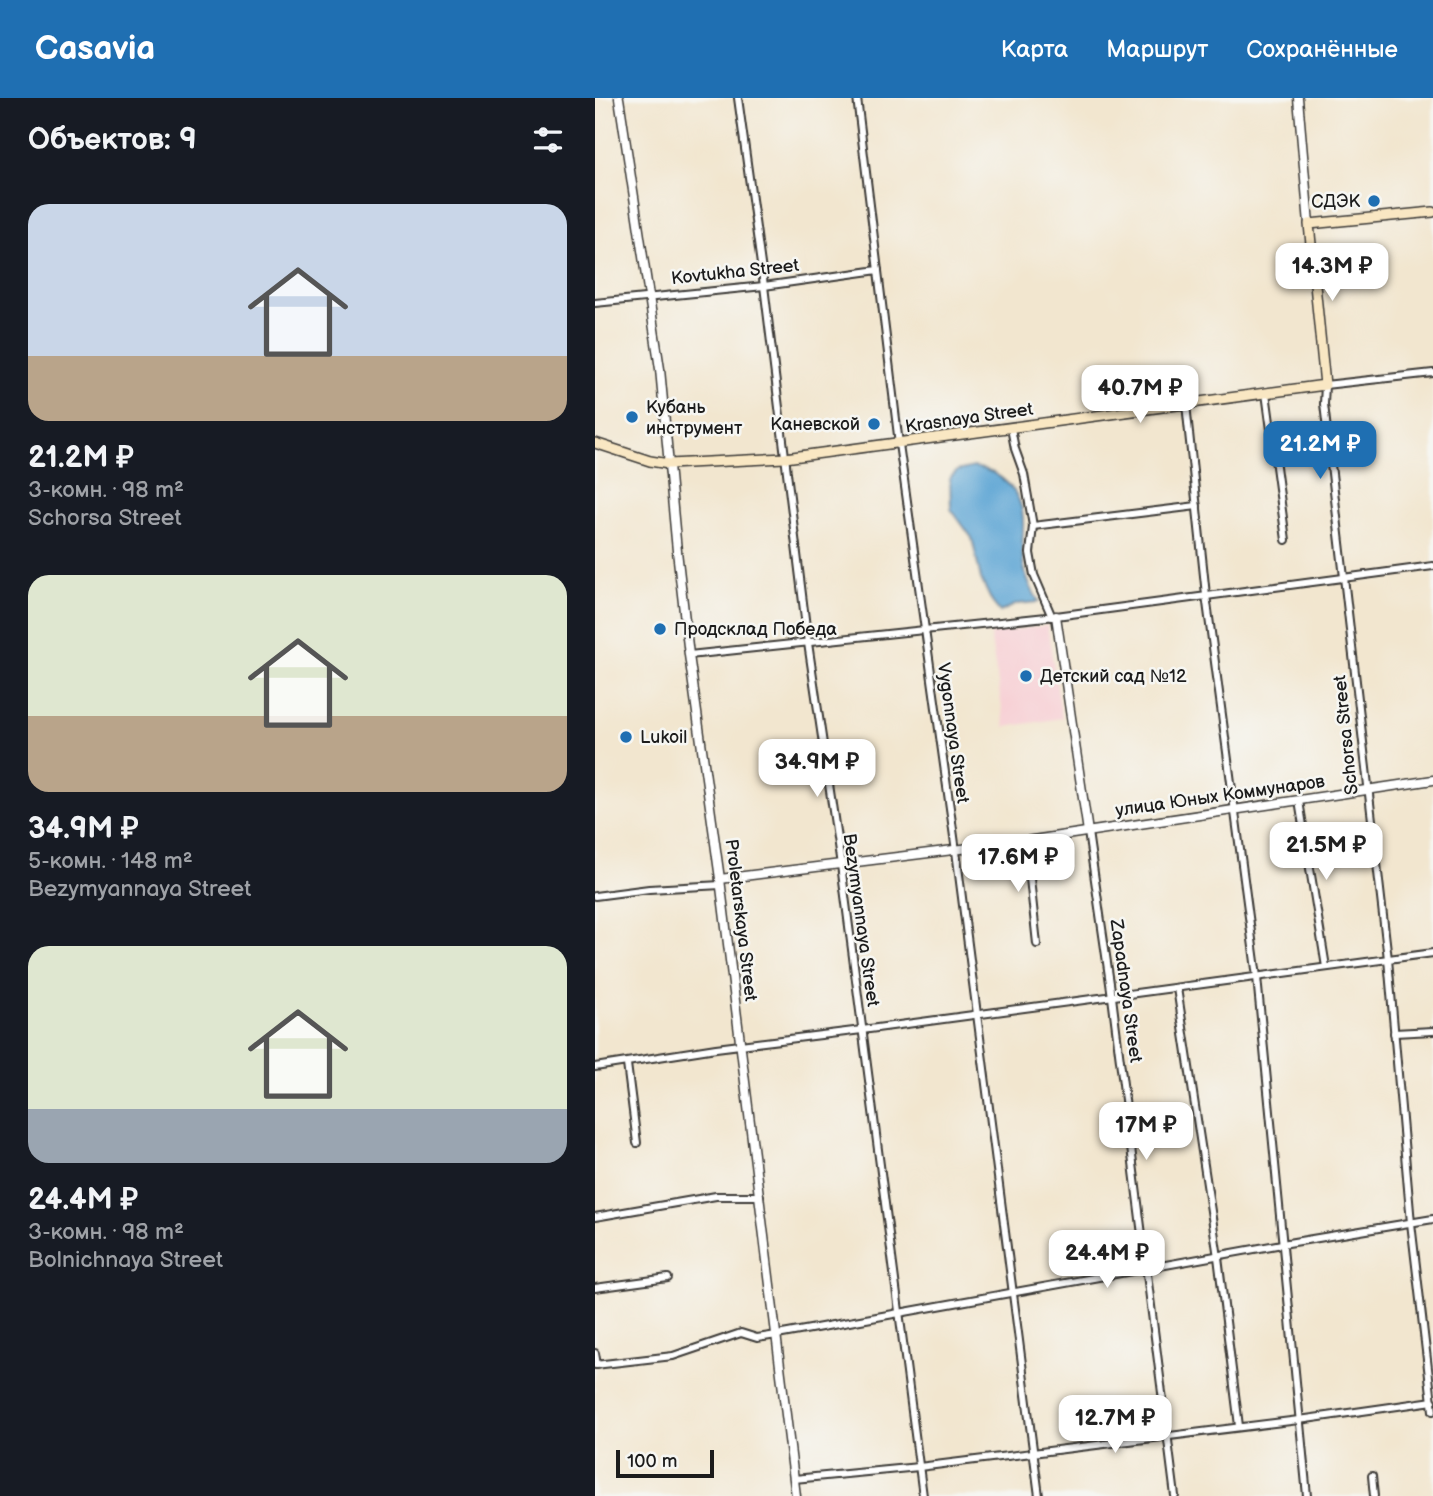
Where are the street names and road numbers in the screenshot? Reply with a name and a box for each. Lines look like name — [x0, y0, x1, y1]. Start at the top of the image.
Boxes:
street label: Kovtukha Street — [670, 255, 800, 289]
street label: Krasnaya Street — [904, 399, 1035, 437]
street label: Vygonnaya Street — [933, 661, 973, 805]
street label: Schorsa Street — [1329, 674, 1363, 796]
street label: улица Юных Коммунаров — [1114, 771, 1327, 821]
street label: Bezymyannaya Street — [838, 832, 884, 1008]
street label: Proletarskaya Street — [721, 838, 761, 1003]
street label: Zapadnaya Street — [1105, 917, 1147, 1064]

